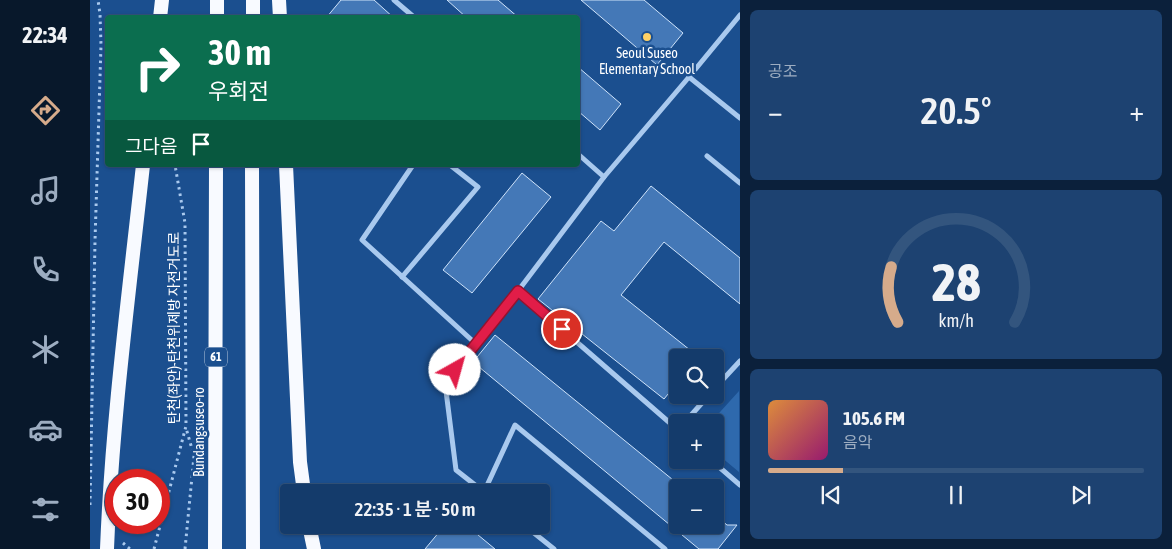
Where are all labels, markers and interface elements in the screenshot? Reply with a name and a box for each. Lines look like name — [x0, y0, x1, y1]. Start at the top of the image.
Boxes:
text: 22:34 — [22, 22, 68, 48]
marker: Seoul Suseo Elementary School — [641, 31, 653, 43]
text: 30 m — [208, 32, 271, 72]
icon: right — [125, 35, 190, 100]
place label: Seoul Suseo Elementary School — [599, 45, 695, 77]
text: 공조 — [768, 62, 797, 80]
text: 우회전 — [208, 78, 269, 104]
text: 20.5° — [921, 89, 991, 132]
icon: directions — [28, 93, 63, 128]
text: − — [768, 95, 783, 127]
text: + — [1129, 95, 1144, 127]
icon: arrive — [187, 130, 215, 158]
text: 그다음 — [125, 135, 177, 157]
icon: music — [28, 173, 63, 208]
street label: 탄천(좌안)-탄천위제방 자전거도로 — [166, 232, 182, 424]
icon: phone — [28, 252, 63, 287]
text: 28 — [932, 252, 980, 312]
pin — [541, 308, 583, 350]
text: km/h — [938, 310, 974, 331]
icon: arrive — [548, 315, 576, 343]
icon: climate — [28, 332, 63, 367]
position arrow — [428, 343, 480, 395]
road number: 61 — [205, 348, 227, 367]
map controls — [669, 349, 724, 534]
button: search — [669, 349, 724, 404]
street label: Bundangsuseo-ro — [191, 387, 207, 477]
text: 105.6 FM — [843, 407, 905, 429]
icon: car — [28, 412, 63, 447]
button: + — [669, 414, 724, 469]
text: 음악 — [843, 433, 872, 451]
speed limit sign: 30 — [105, 469, 170, 534]
button: − — [669, 479, 724, 534]
icon: previous — [817, 481, 845, 509]
icon: pause — [942, 481, 970, 509]
icon: next — [1067, 481, 1095, 509]
icon: filters — [28, 492, 63, 527]
text: 22:35 · 1 분 · 50 m — [355, 498, 475, 520]

